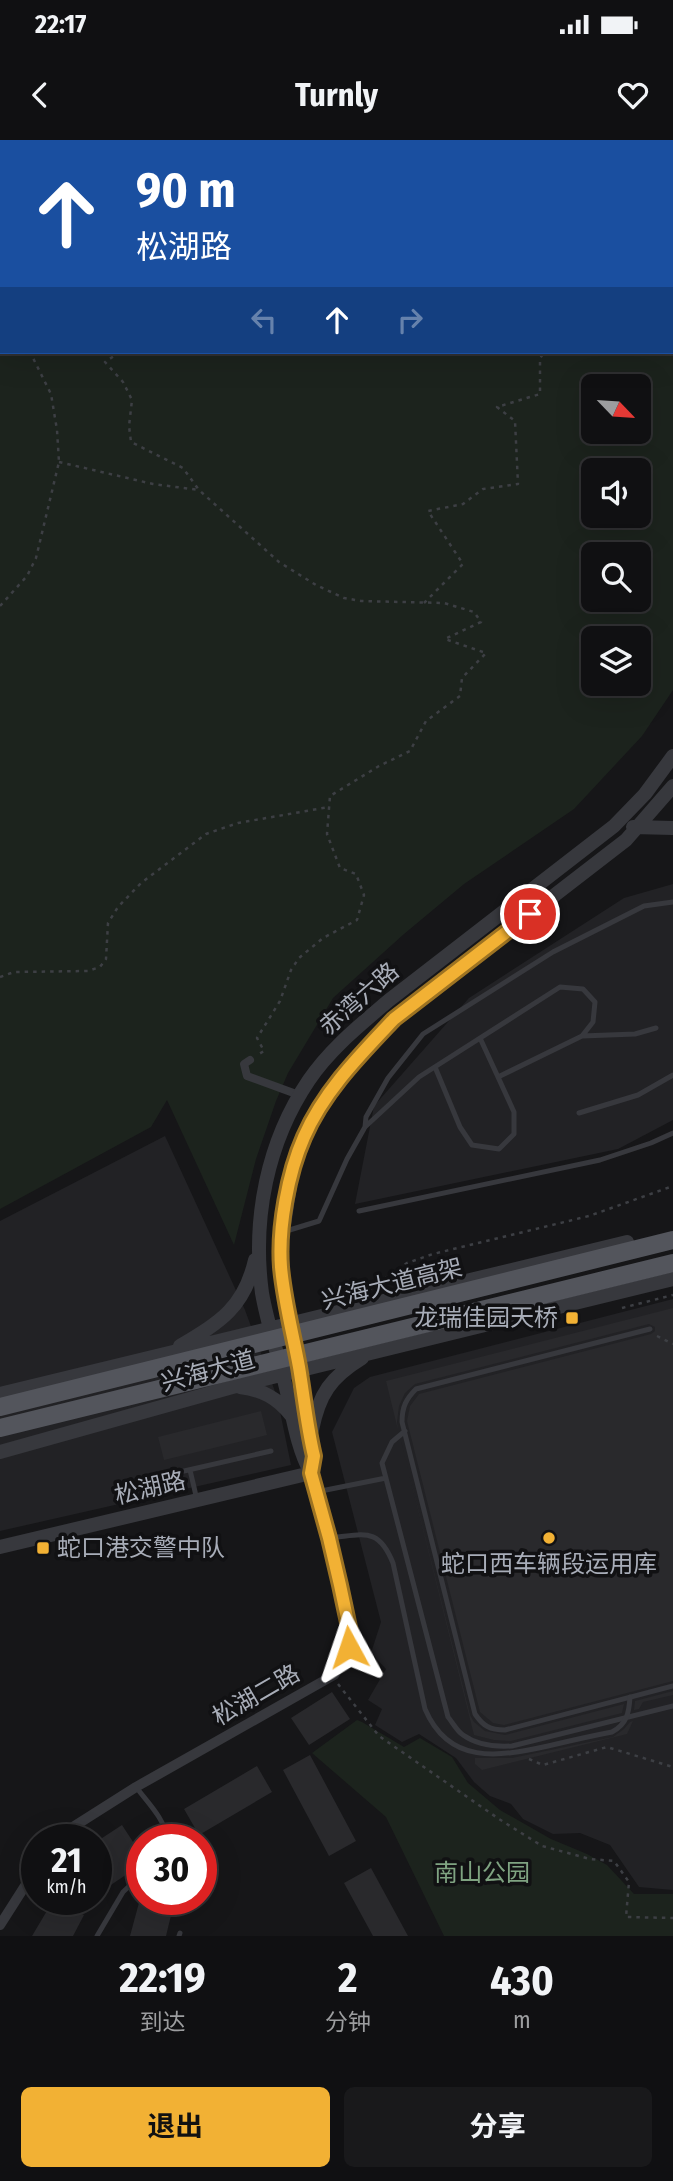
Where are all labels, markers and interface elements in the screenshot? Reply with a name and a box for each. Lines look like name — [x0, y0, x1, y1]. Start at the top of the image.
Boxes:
text: 22:17 — [35, 9, 86, 40]
icon: back — [21, 76, 59, 114]
text: Turnly — [295, 76, 378, 114]
icon: heart — [614, 76, 652, 114]
text: 90 m — [136, 161, 236, 220]
icon: ahead — [21, 168, 112, 259]
text: 松湖路 — [136, 228, 232, 266]
icon: left — [245, 301, 283, 339]
icon: ahead — [318, 301, 356, 339]
icon: right — [391, 301, 429, 339]
north arrow — [581, 374, 651, 444]
map controls — [581, 374, 651, 696]
button: sound — [581, 458, 651, 528]
button: search — [581, 542, 651, 612]
button: layers — [581, 626, 651, 696]
pin — [500, 884, 560, 944]
icon: arrive — [511, 895, 549, 933]
street label: 赤湾六路 — [314, 957, 404, 1041]
street label: 兴海大道高架 — [319, 1253, 465, 1315]
place label: 龙瑞佳园天桥 — [414, 1304, 558, 1332]
marker: 龙瑞佳园天桥 — [564, 1310, 580, 1326]
street label: 兴海大道 — [158, 1345, 258, 1397]
street label: 松湖路 — [112, 1466, 188, 1510]
marker: 蛇口西车辆段运用库 — [541, 1530, 557, 1546]
place label: 蛇口港交警中队 — [57, 1534, 225, 1562]
marker: 蛇口港交警中队 — [35, 1540, 51, 1556]
place label: 蛇口西车辆段运用库 — [441, 1550, 657, 1578]
position arrow — [312, 1610, 386, 1684]
street label: 松湖二路 — [207, 1659, 305, 1731]
speed limit sign: 30 — [126, 1824, 217, 1915]
text: 21 — [51, 1839, 82, 1881]
park label: 南山公园 — [434, 1859, 530, 1887]
text: km/h — [46, 1876, 87, 1898]
text: 22:19 — [119, 1953, 206, 2003]
text: 2 — [338, 1953, 358, 2003]
text: 430 — [490, 1956, 554, 2006]
text: m — [513, 2006, 531, 2034]
text: 到达 — [139, 2008, 185, 2036]
text: 分钟 — [325, 2008, 371, 2036]
button: 退出 — [21, 2087, 330, 2167]
button: 分享 — [344, 2087, 652, 2167]

